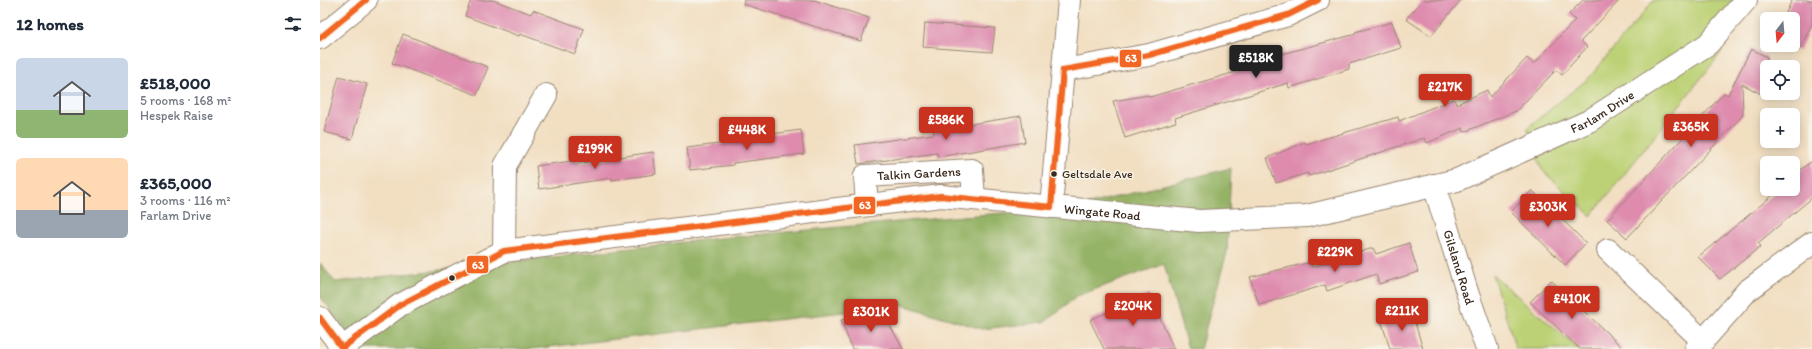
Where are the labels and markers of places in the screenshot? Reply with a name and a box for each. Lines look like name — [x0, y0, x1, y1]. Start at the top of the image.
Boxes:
pin: £518K — [1228, 45, 1284, 79]
pin: £217K — [1417, 74, 1473, 108]
pin: £586K — [918, 107, 974, 141]
pin: £365K — [1663, 114, 1719, 148]
pin: £448K — [719, 117, 775, 151]
pin: £199K — [567, 136, 623, 170]
place label: Geltsdale Ave — [1062, 167, 1133, 181]
marker: Geltsdale Ave — [1049, 169, 1059, 179]
pin: £303K — [1520, 194, 1576, 228]
pin: £229K — [1307, 239, 1363, 273]
unlabelled marker — [447, 273, 457, 283]
pin: £410K — [1544, 286, 1600, 320]
pin: £204K — [1105, 293, 1161, 327]
pin: £211K — [1374, 298, 1430, 332]
pin: £301K — [843, 299, 899, 333]

